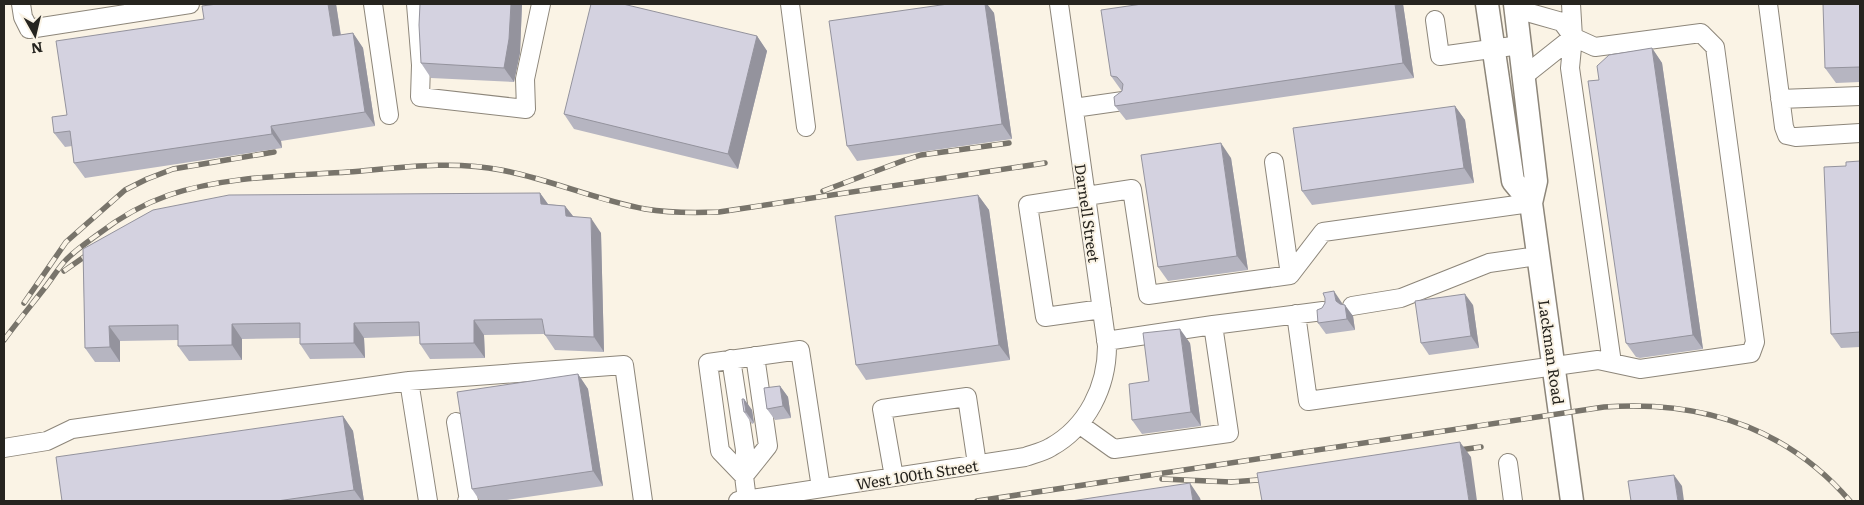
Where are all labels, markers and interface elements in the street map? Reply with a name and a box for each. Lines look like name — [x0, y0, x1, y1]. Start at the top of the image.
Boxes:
north arrow — [10, 10, 60, 60]
text: N — [29, 38, 44, 60]
street label: Darnell Street — [1070, 162, 1106, 264]
street label: Lackman Road — [1533, 298, 1571, 406]
street label: West 100th Street — [854, 453, 980, 495]

